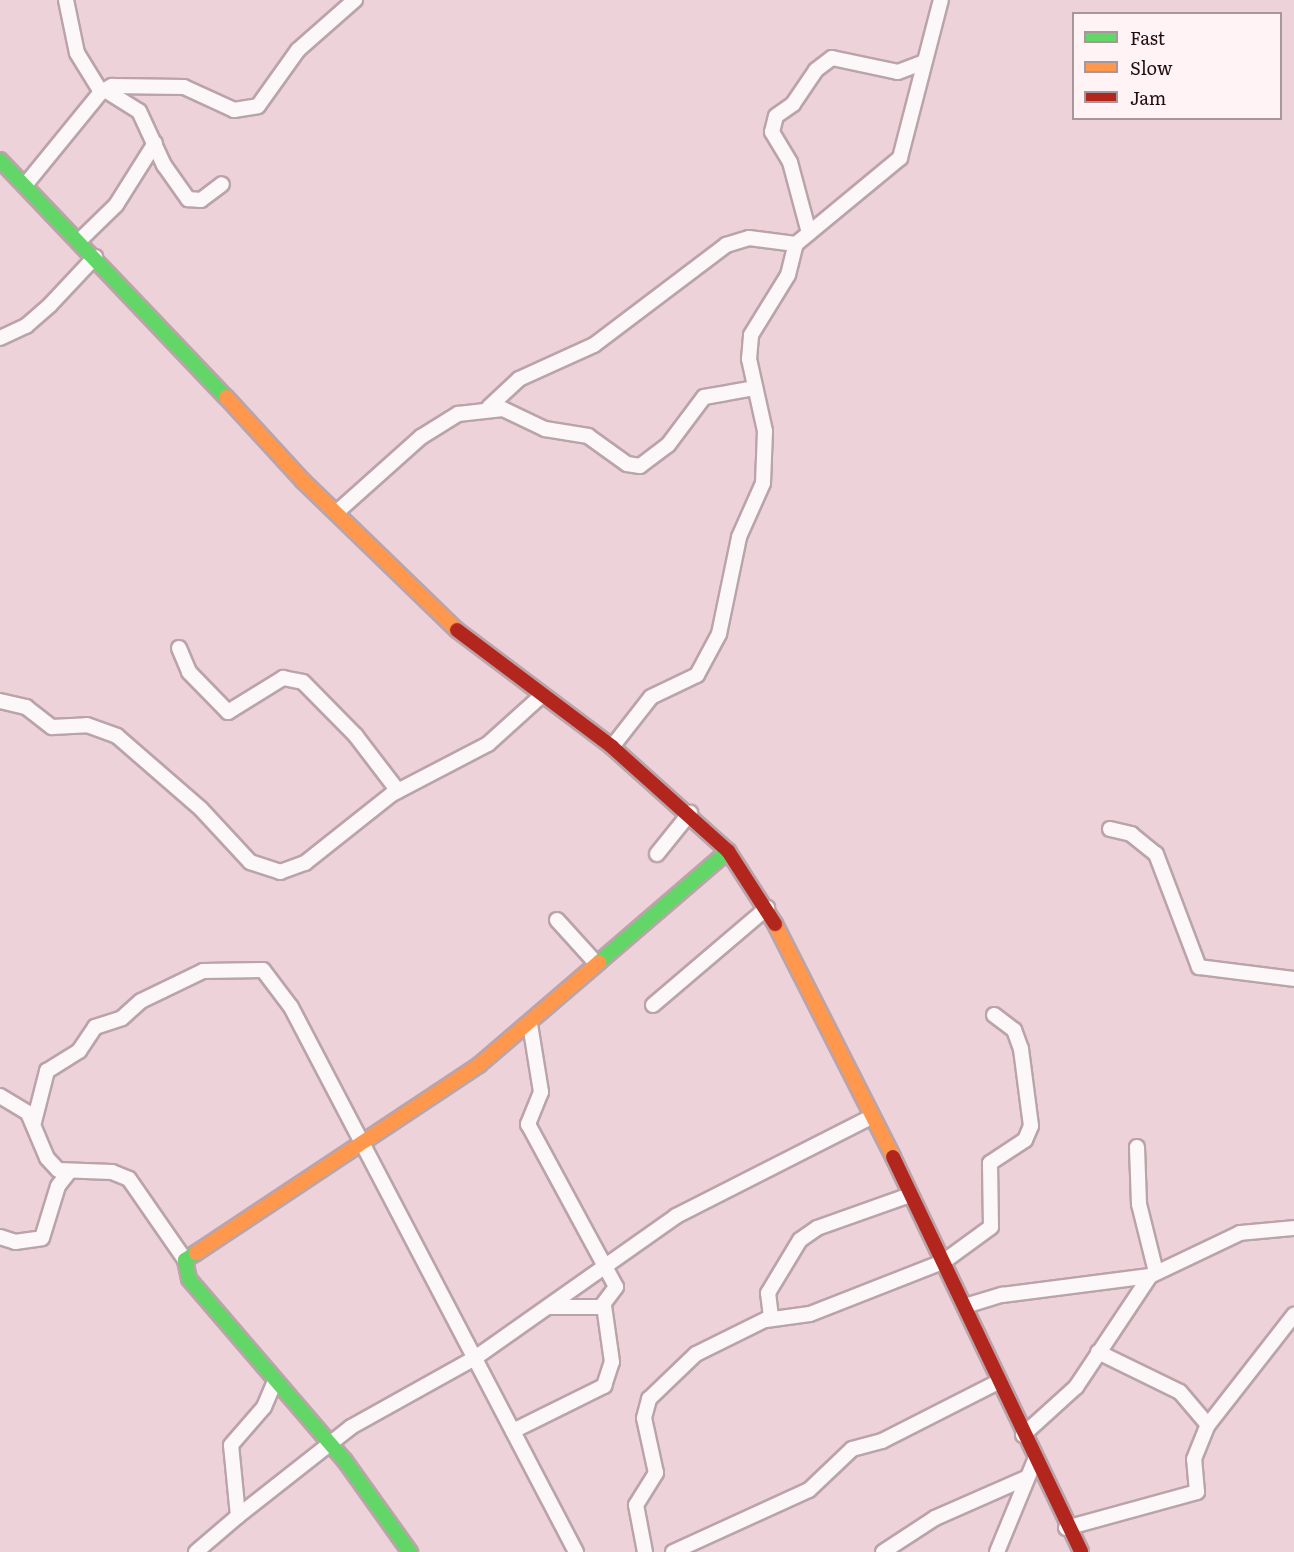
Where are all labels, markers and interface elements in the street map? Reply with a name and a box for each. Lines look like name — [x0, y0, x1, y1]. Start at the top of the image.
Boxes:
legend — [1072, 12, 1282, 120]
text: Fast — [1130, 24, 1165, 51]
text: Slow — [1130, 54, 1172, 81]
text: Jam — [1130, 84, 1166, 111]

